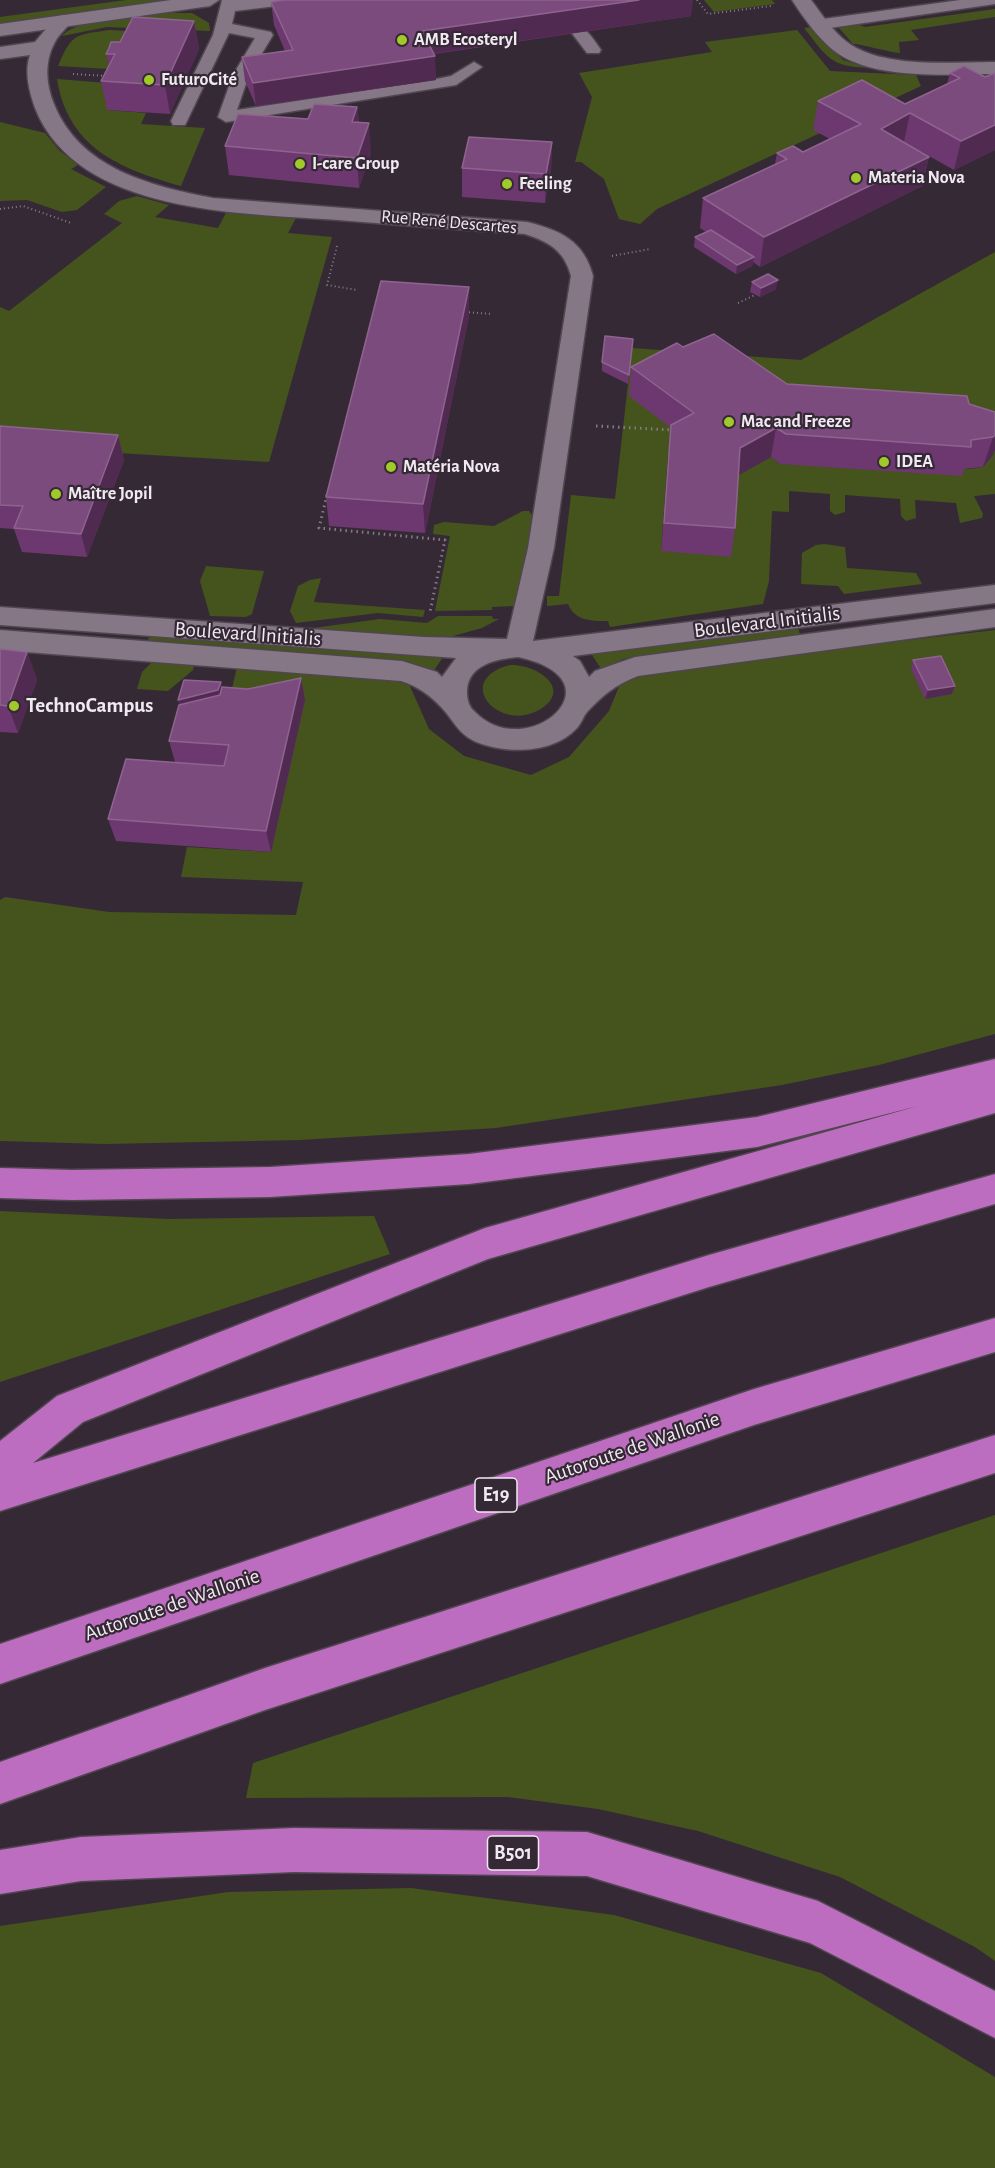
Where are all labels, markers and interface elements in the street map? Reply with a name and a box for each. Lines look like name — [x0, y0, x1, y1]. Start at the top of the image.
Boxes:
place label: AMB Ecosteryl — [414, 29, 517, 51]
marker: AMB Ecosteryl — [395, 33, 409, 47]
place label: FuturoCité — [161, 69, 237, 91]
marker: FuturoCité — [142, 73, 156, 87]
place label: I-care Group — [312, 153, 399, 175]
marker: I-care Group — [293, 157, 307, 171]
place label: Materia Nova — [868, 167, 965, 189]
marker: Materia Nova — [849, 171, 863, 185]
place label: Feeling — [519, 173, 572, 195]
marker: Feeling — [500, 177, 514, 191]
street label: Rue René Descartes — [380, 205, 518, 239]
place label: Mac and Freeze — [741, 411, 851, 433]
marker: Mac and Freeze — [722, 415, 736, 429]
place label: IDEA — [896, 451, 933, 473]
marker: IDEA — [877, 455, 891, 469]
place label: Matéria Nova — [403, 456, 500, 478]
marker: Matéria Nova — [384, 460, 398, 474]
place label: Maître Jopil — [68, 483, 152, 505]
marker: Maître Jopil — [49, 487, 63, 501]
street label: Boulevard Initialis — [693, 601, 841, 643]
street label: Boulevard Initialis — [174, 616, 322, 652]
place label: TechnoCampus — [26, 693, 153, 719]
marker: TechnoCampus — [7, 699, 21, 713]
street label: Autoroute de Wallonie — [541, 1406, 723, 1490]
road number: E19 — [475, 1478, 517, 1512]
street label: Autoroute de Wallonie — [81, 1563, 263, 1647]
road number: B501 — [488, 1836, 538, 1870]

